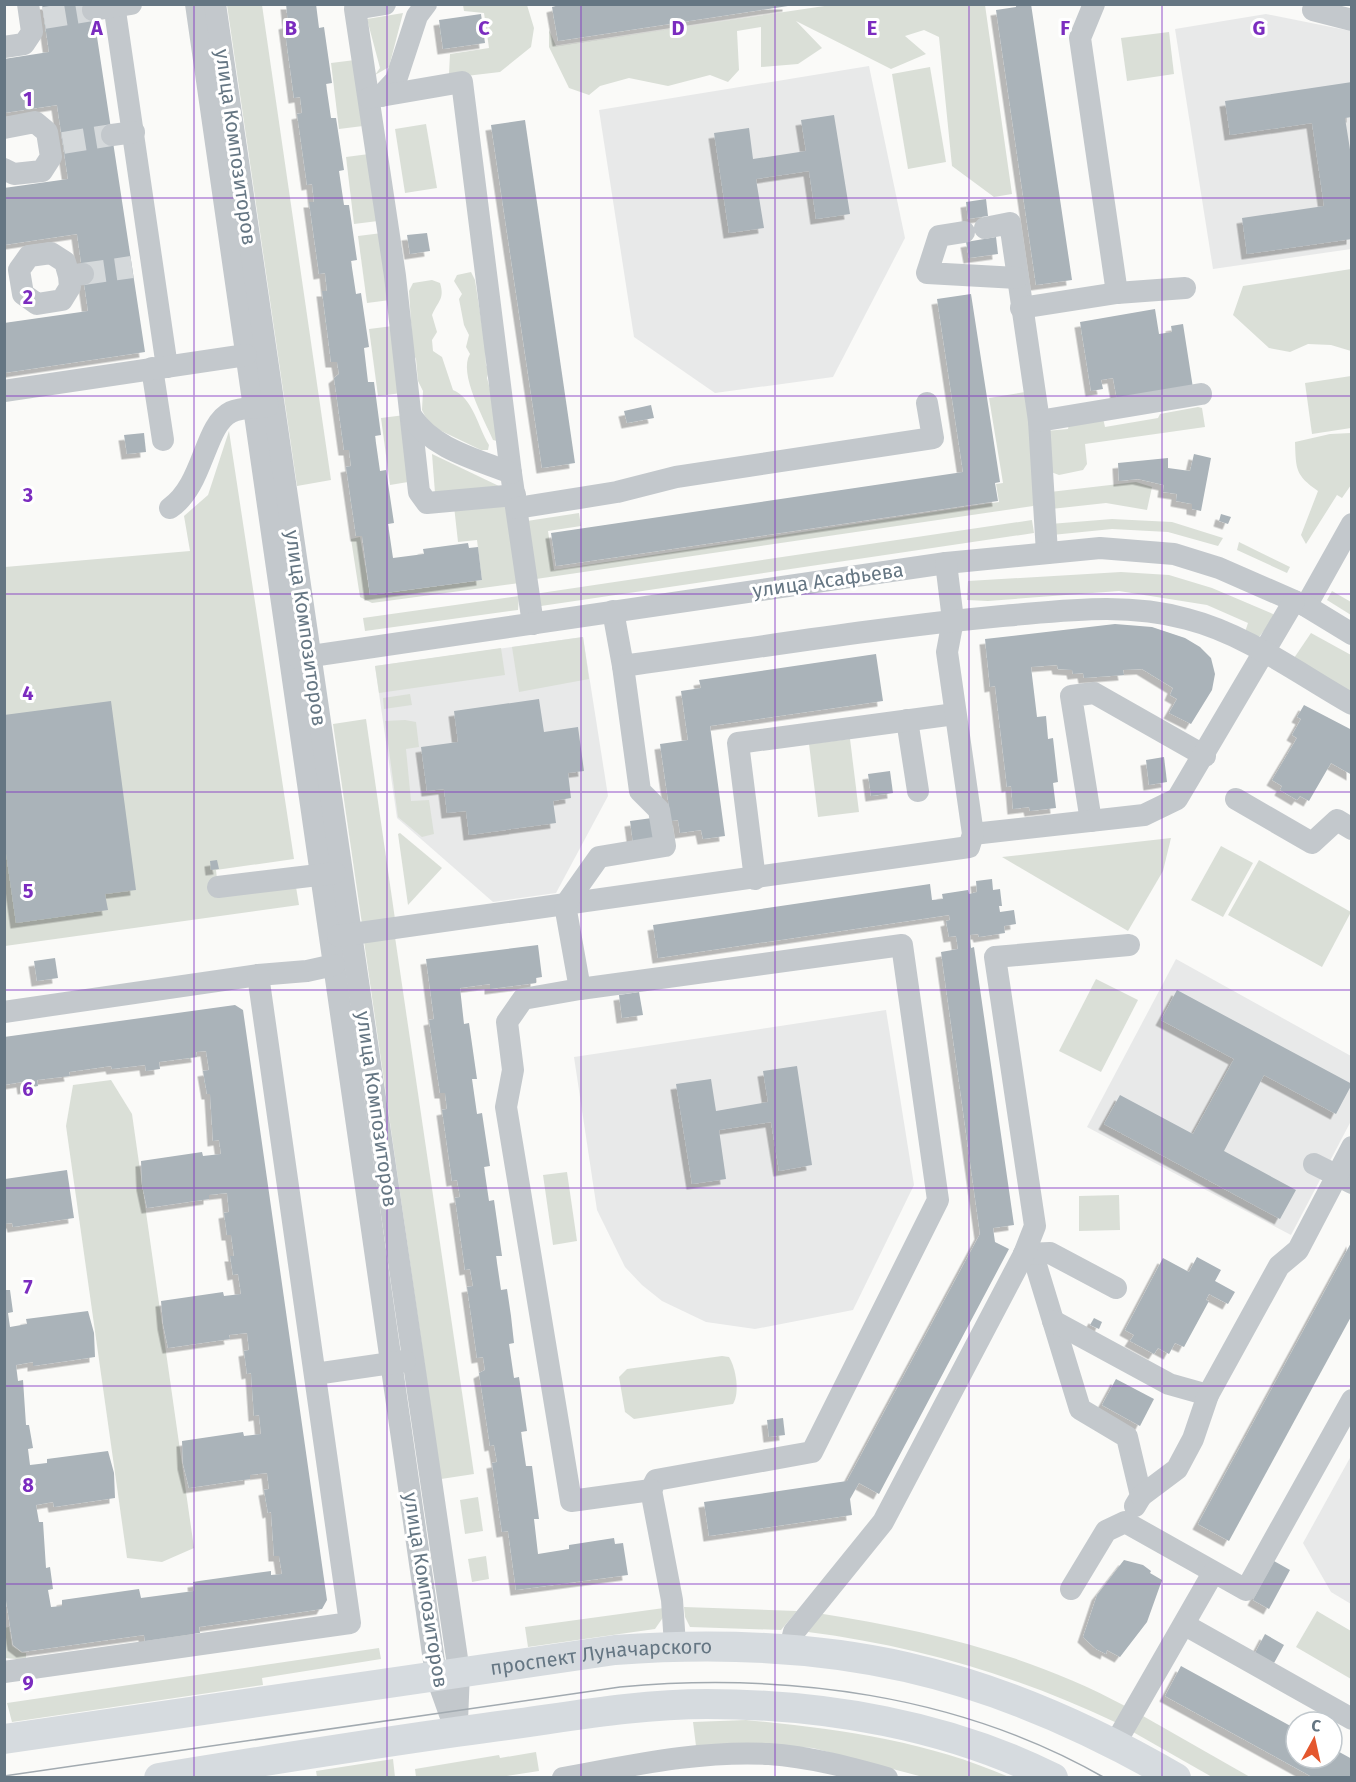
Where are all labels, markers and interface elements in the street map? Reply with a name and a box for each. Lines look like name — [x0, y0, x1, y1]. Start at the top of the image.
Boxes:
text: A — [90, 16, 104, 40]
text: B — [285, 16, 297, 40]
text: C — [478, 16, 490, 40]
text: D — [671, 16, 685, 40]
text: E — [867, 16, 877, 40]
text: F — [1060, 16, 1070, 40]
text: G — [1253, 16, 1265, 40]
street label: улица Композиторов — [210, 47, 262, 247]
text: 1 — [23, 87, 33, 111]
text: 2 — [23, 285, 33, 309]
text: 3 — [22, 483, 33, 507]
street label: улица Композиторов — [280, 528, 332, 728]
street label: улица Асафьева — [751, 558, 905, 602]
text: 4 — [22, 681, 34, 705]
text: 5 — [23, 879, 34, 903]
street label: улица Композиторов — [351, 1009, 403, 1209]
text: 6 — [22, 1077, 34, 1101]
text: 7 — [23, 1275, 33, 1299]
text: 8 — [22, 1473, 34, 1497]
street label: улица Композиторов — [399, 1491, 453, 1689]
street label: проспект Луначарского — [489, 1634, 712, 1680]
text: 9 — [22, 1671, 34, 1695]
north arrow — [1284, 1710, 1344, 1770]
text: С — [1310, 1716, 1323, 1736]

